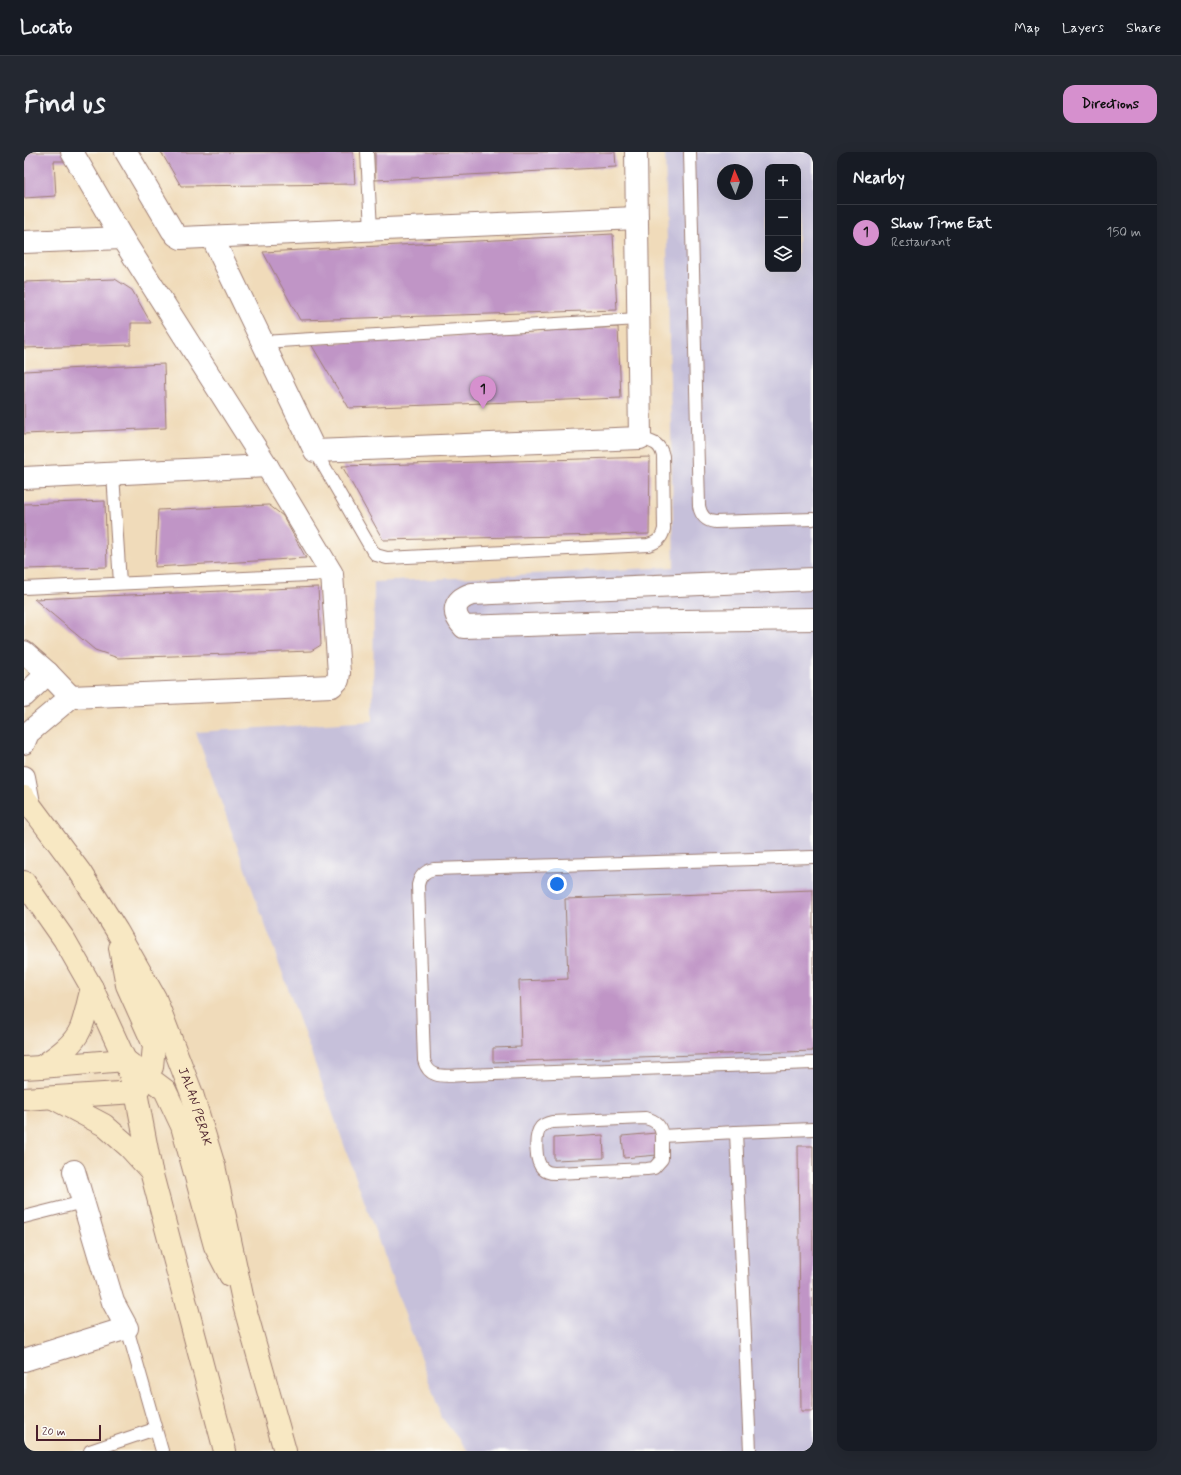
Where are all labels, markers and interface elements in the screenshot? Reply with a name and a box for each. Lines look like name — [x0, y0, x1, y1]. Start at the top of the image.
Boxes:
text: Locato — [20, 15, 72, 40]
text: Map — [1014, 19, 1040, 37]
text: Layers — [1062, 19, 1104, 37]
text: Share — [1126, 19, 1161, 37]
button: Directions — [1063, 85, 1157, 123]
text: Find us — [24, 86, 105, 123]
north arrow — [717, 164, 753, 200]
map controls — [765, 164, 801, 272]
button: + — [765, 164, 801, 200]
text: Nearby — [853, 167, 905, 189]
button: − — [765, 200, 801, 236]
text: Show Time Eat — [891, 214, 992, 234]
text: 1 — [863, 224, 869, 241]
text: 150 m — [1107, 224, 1141, 241]
text: Restaurant — [891, 234, 951, 251]
button: layers — [765, 236, 801, 272]
pin: 1 — [470, 376, 496, 409]
your location — [547, 874, 567, 894]
street label: JALAN PERAK — [174, 1065, 216, 1148]
scale bar — [36, 1423, 101, 1442]
text: 20 m — [42, 1425, 65, 1439]

